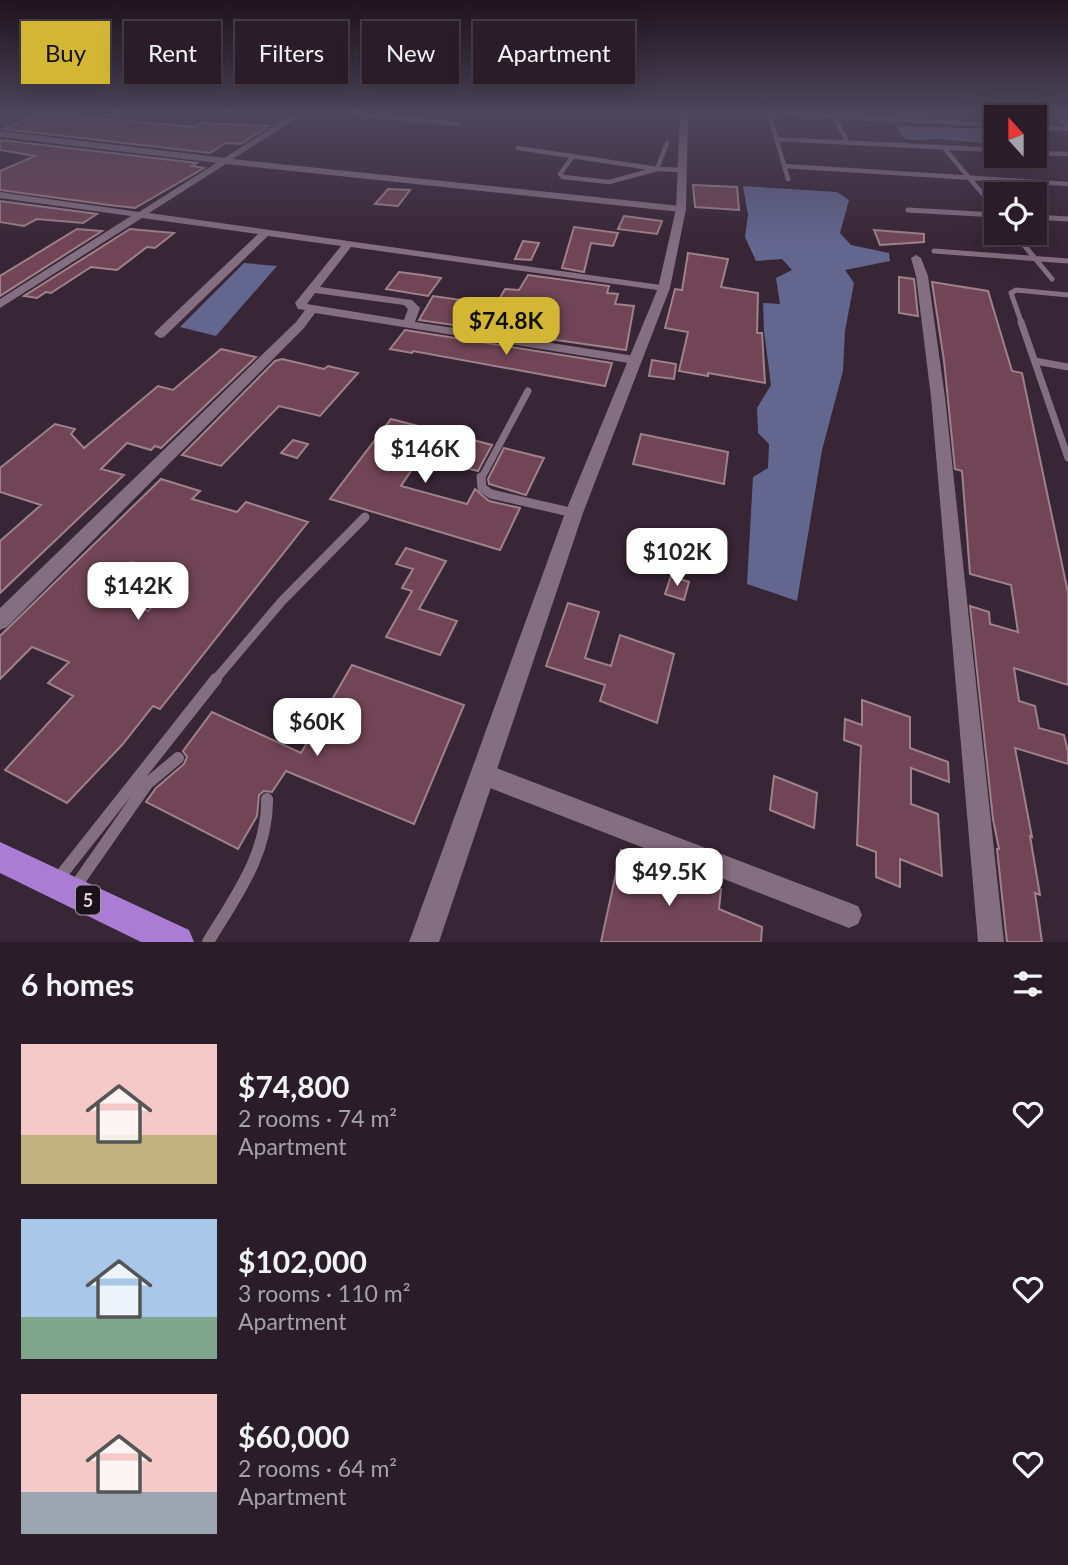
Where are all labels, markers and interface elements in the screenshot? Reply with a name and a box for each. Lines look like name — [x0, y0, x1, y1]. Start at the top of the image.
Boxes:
chip: Buy — [21, 21, 110, 84]
chip: Rent — [124, 21, 221, 84]
chip: Filters — [235, 21, 348, 84]
chip: New — [362, 21, 459, 84]
chip: Apartment — [473, 21, 635, 84]
north arrow — [984, 105, 1046, 168]
map controls — [984, 105, 1047, 245]
button: locate — [984, 182, 1047, 245]
pin: $74.8K — [449, 298, 563, 357]
text: $74.8K — [469, 306, 543, 334]
pin: $146K — [376, 426, 474, 485]
text: $146K — [390, 434, 460, 462]
pin: $102K — [628, 528, 726, 588]
text: $102K — [642, 537, 712, 565]
pin: $142K — [89, 562, 187, 622]
text: $142K — [103, 571, 173, 599]
pin: $60K — [276, 698, 358, 758]
text: $60K — [289, 707, 345, 735]
pin: $49.5K — [612, 848, 726, 908]
text: $49.5K — [632, 857, 706, 885]
road number: 5 — [76, 886, 100, 915]
icon: filters — [1009, 965, 1047, 1003]
text: 6 homes — [21, 966, 134, 1002]
text: $74,800 — [238, 1068, 349, 1104]
icon: home — [77, 1072, 161, 1156]
icon: heart — [1009, 1095, 1047, 1133]
text: 2 rooms · 74 m² — [238, 1104, 397, 1132]
text: Apartment — [238, 1132, 346, 1160]
text: $102,000 — [238, 1243, 367, 1279]
icon: home — [77, 1247, 161, 1331]
icon: heart — [1009, 1270, 1047, 1308]
text: 3 rooms · 110 m² — [238, 1279, 410, 1307]
text: Apartment — [238, 1307, 346, 1335]
text: $60,000 — [238, 1418, 349, 1454]
icon: home — [77, 1422, 161, 1506]
icon: heart — [1009, 1445, 1047, 1483]
text: 2 rooms · 64 m² — [238, 1454, 397, 1482]
text: Apartment — [238, 1482, 346, 1510]

